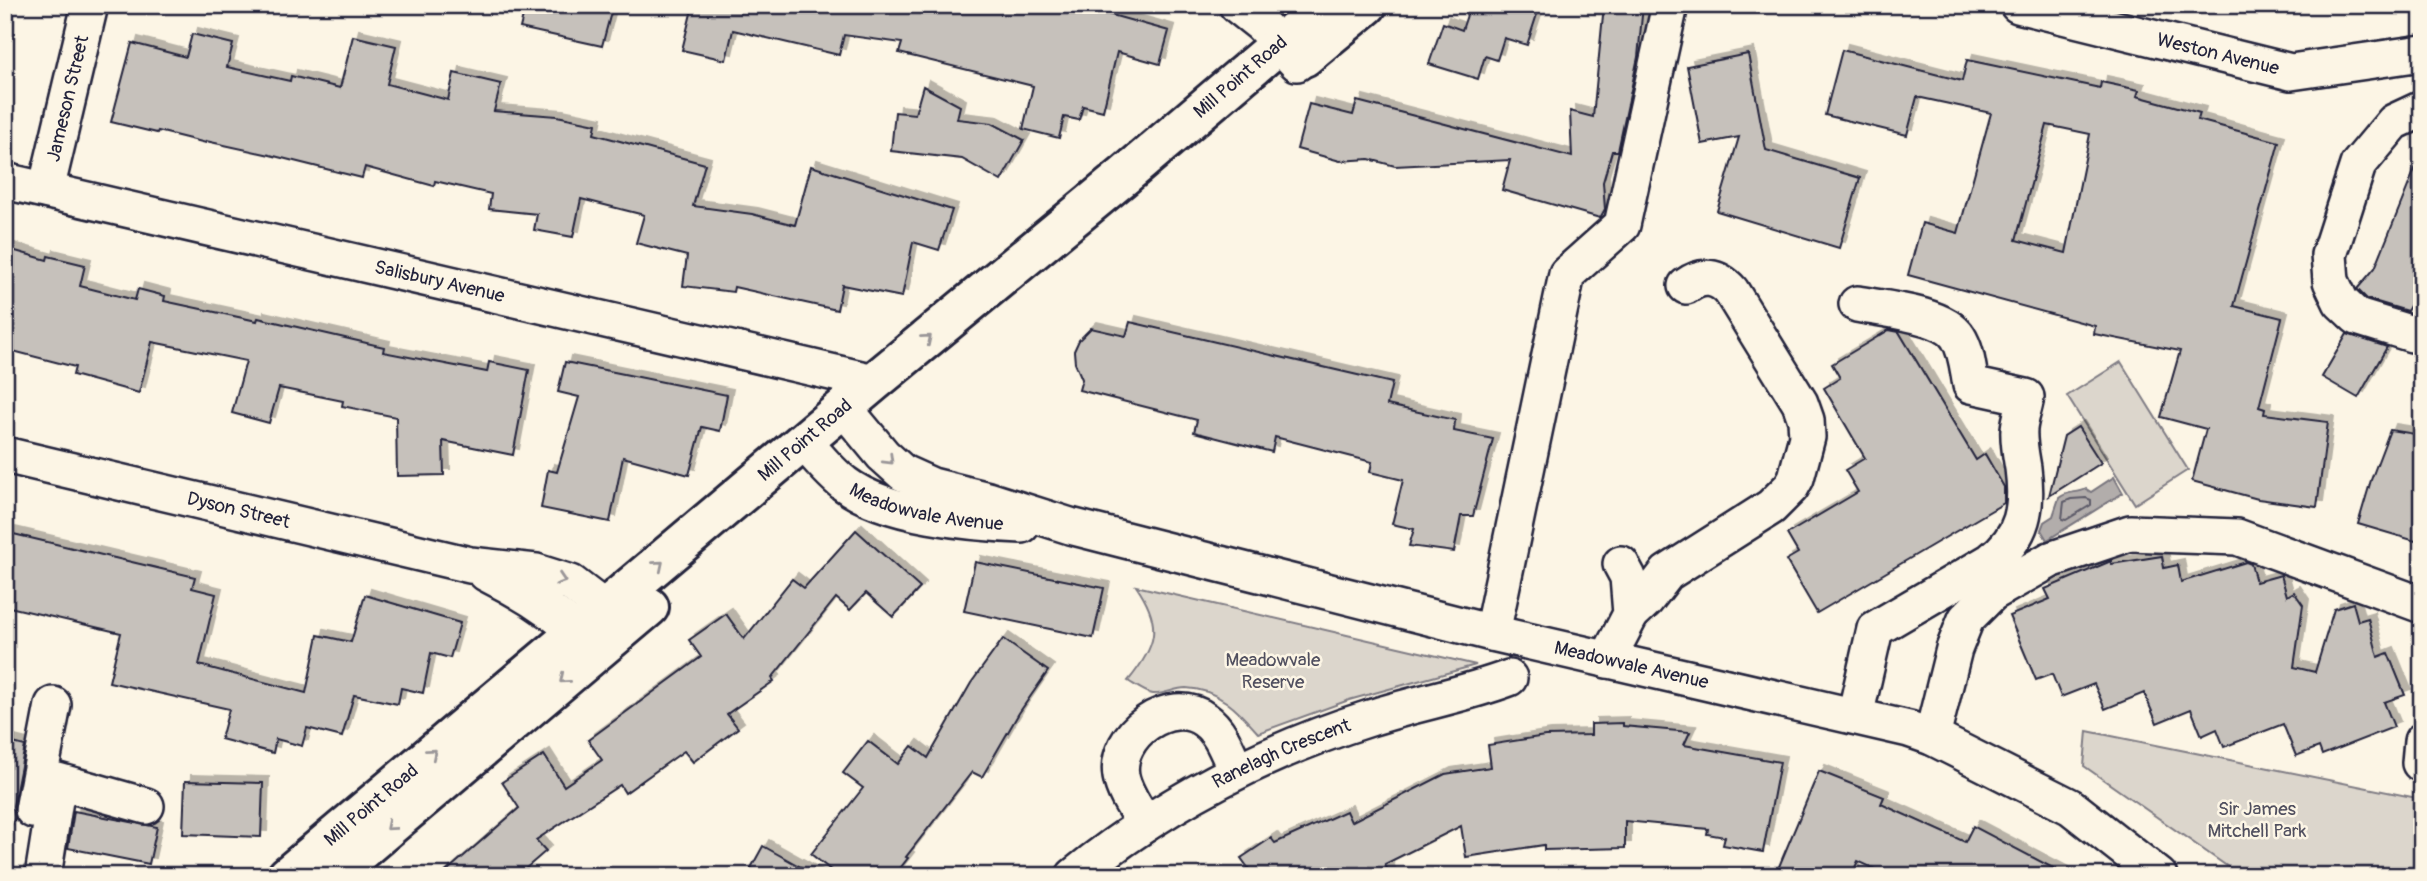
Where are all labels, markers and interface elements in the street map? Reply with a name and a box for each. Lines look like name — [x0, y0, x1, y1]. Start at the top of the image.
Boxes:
street label: Weston Avenue — [2154, 28, 2282, 81]
street label: Mill Point Road — [1189, 30, 1292, 124]
street label: Jameson Street — [41, 33, 94, 164]
street label: Salisbury Avenue — [372, 255, 508, 308]
one-way arrow — [918, 335, 931, 347]
street label: Mill Point Road — [753, 394, 857, 487]
one-way arrow — [881, 451, 894, 464]
street label: Meadowvale Avenue — [845, 478, 1005, 536]
street label: Dyson Street — [185, 486, 293, 534]
one-way arrow — [650, 561, 663, 573]
one-way arrow — [555, 572, 567, 586]
street label: Meadowvale Avenue — [1552, 636, 1712, 695]
park label: Meadowvale Reserve — [1226, 648, 1321, 694]
one-way arrow — [559, 671, 572, 683]
street label: Ranelagh Crescent — [1208, 713, 1354, 794]
one-way arrow — [424, 749, 437, 761]
street label: Mill Point Road — [319, 759, 423, 852]
park label: Sir James Mitchell Park — [2207, 797, 2307, 843]
one-way arrow — [385, 817, 398, 830]

